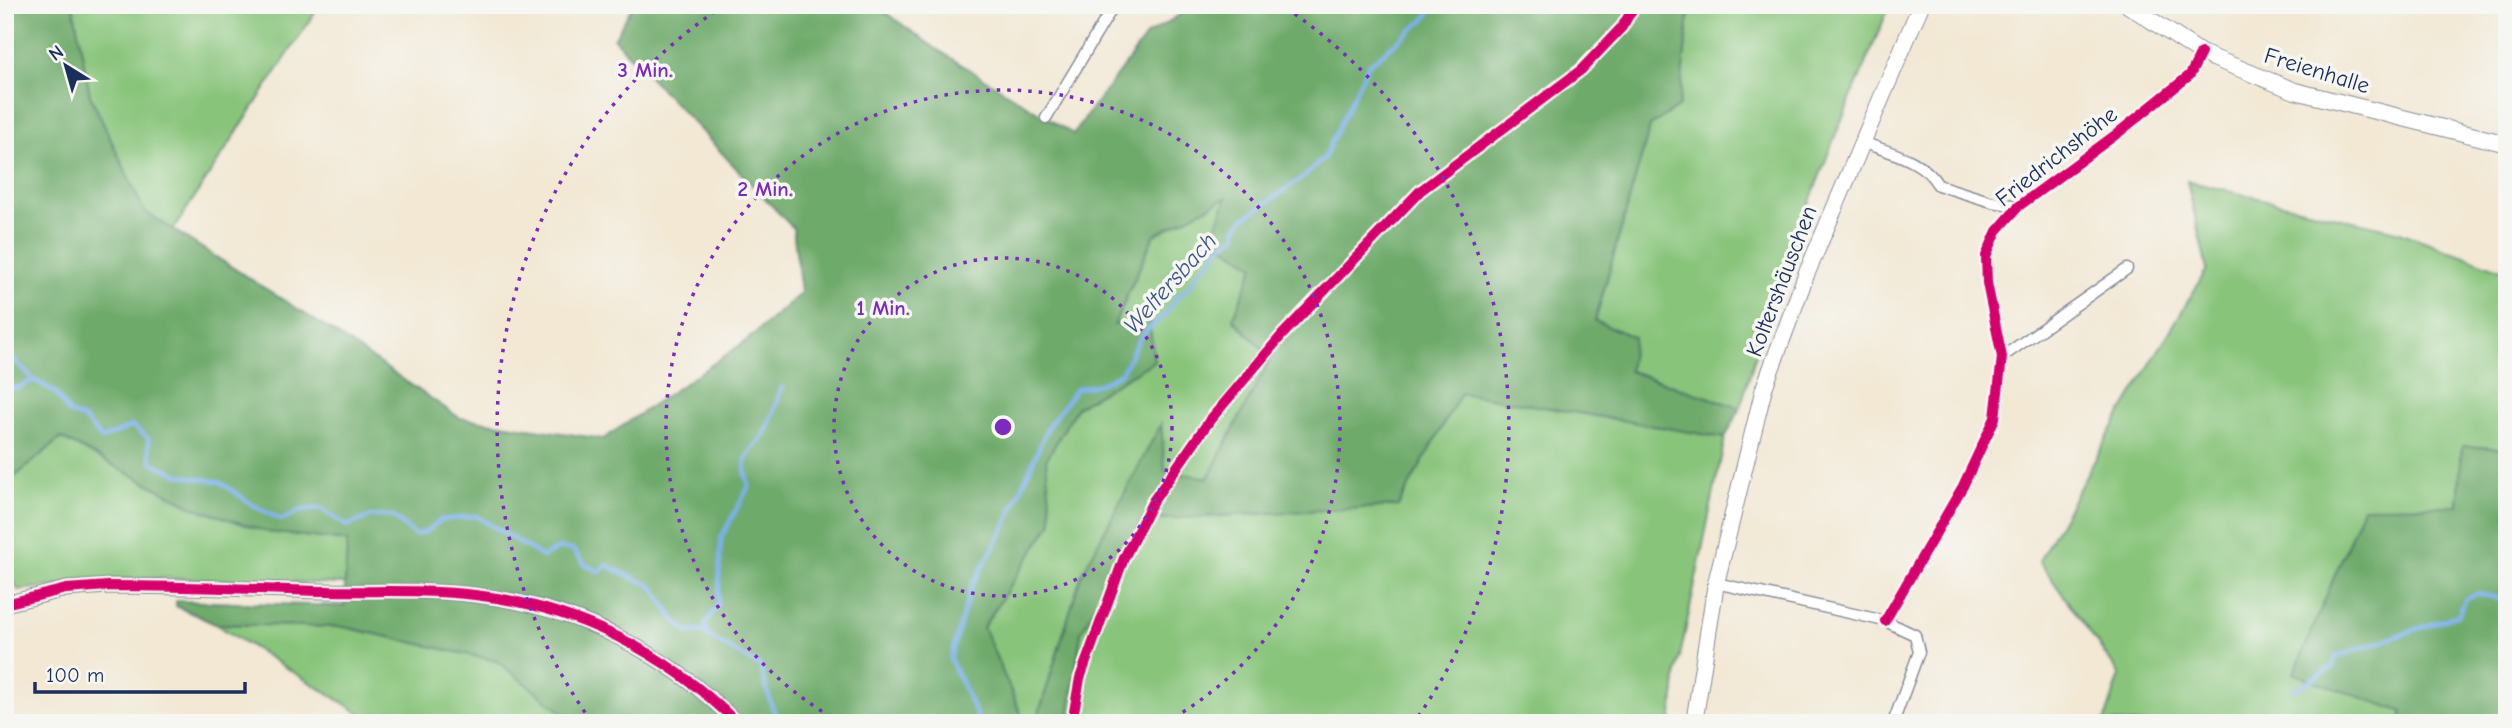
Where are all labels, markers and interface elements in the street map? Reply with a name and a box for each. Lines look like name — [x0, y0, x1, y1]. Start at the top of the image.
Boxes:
north arrow — [32, 32, 102, 102]
text: N — [45, 41, 68, 66]
street label: Freienhalle — [2261, 42, 2373, 99]
text: 3 Min. — [617, 58, 673, 82]
street label: Friedrichshöhe — [1990, 100, 2123, 212]
text: 2 Min. — [737, 177, 793, 201]
street label: Koltershäuschen — [1740, 202, 1823, 360]
water label: Weltersbach — [1118, 227, 1222, 339]
text: 1 Min. — [857, 296, 909, 320]
centre of rings — [991, 415, 1015, 439]
scale bar — [35, 651, 245, 695]
text: 100 m — [46, 663, 104, 687]

